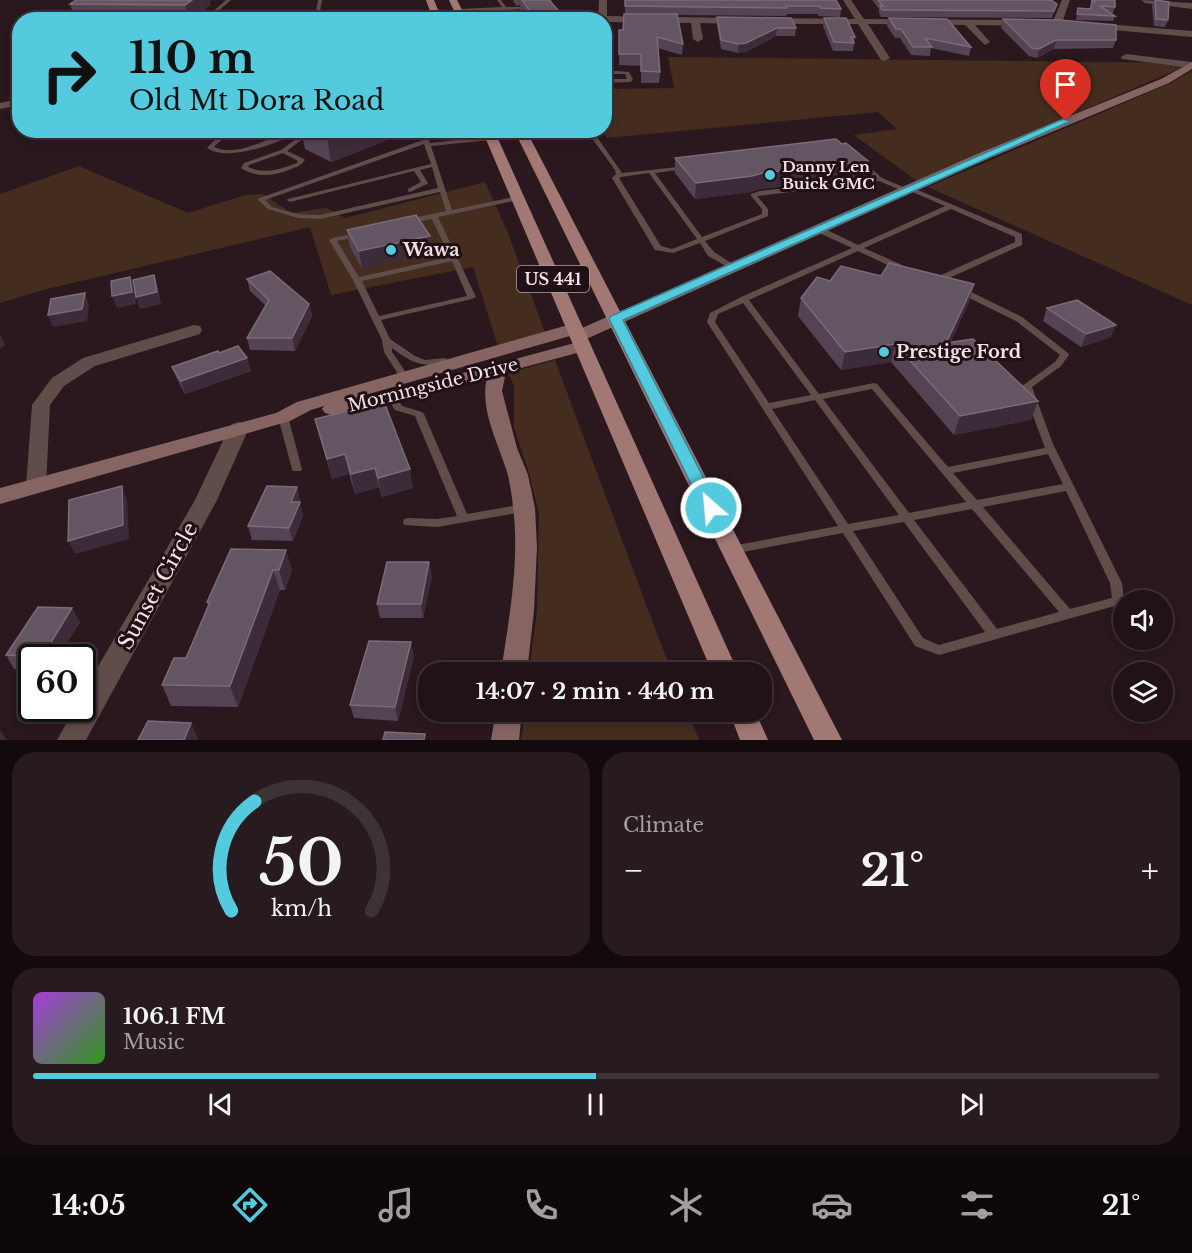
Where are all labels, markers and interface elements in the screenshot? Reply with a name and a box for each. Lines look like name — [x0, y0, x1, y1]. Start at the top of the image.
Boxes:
text: 110 m — [129, 32, 255, 84]
icon: right — [30, 36, 108, 114]
pin — [1040, 59, 1091, 121]
icon: arrive — [1049, 68, 1082, 101]
text: Old Mt Dora Road — [129, 84, 385, 117]
place label: Danny Len Buick GMC — [782, 157, 875, 193]
marker: Danny Len Buick GMC — [763, 168, 777, 182]
place label: Wawa — [402, 239, 460, 261]
marker: Wawa — [384, 243, 398, 257]
road number: US 441 — [517, 266, 589, 292]
place label: Prestige Ford — [896, 341, 1022, 363]
marker: Prestige Ford — [877, 345, 891, 359]
street label: Morningside Drive — [346, 353, 520, 417]
position arrow — [679, 476, 743, 540]
street label: Sunset Circle — [112, 518, 204, 654]
map controls — [1113, 590, 1173, 722]
button: sound — [1113, 590, 1173, 650]
speed limit sign: 60 — [18, 644, 96, 722]
button: layers — [1113, 662, 1173, 722]
text: 14:07 · 2 min · 440 m — [476, 678, 714, 705]
text: Climate — [623, 813, 704, 837]
text: 50 — [259, 824, 343, 902]
text: 21° — [860, 842, 924, 898]
text: − — [623, 850, 644, 891]
text: + — [1141, 850, 1159, 891]
text: km/h — [271, 895, 332, 922]
text: 106.1 FM — [123, 1003, 226, 1030]
text: Music — [123, 1030, 184, 1054]
icon: previous — [204, 1088, 237, 1121]
icon: pause — [579, 1088, 612, 1121]
icon: next — [955, 1088, 988, 1121]
icon: directions — [229, 1184, 271, 1226]
icon: music — [375, 1184, 417, 1226]
icon: phone — [520, 1184, 562, 1226]
icon: climate — [665, 1184, 707, 1226]
icon: car — [811, 1184, 853, 1226]
icon: filters — [956, 1184, 998, 1226]
text: 14:05 — [52, 1189, 126, 1222]
text: 21° — [1102, 1189, 1140, 1222]

